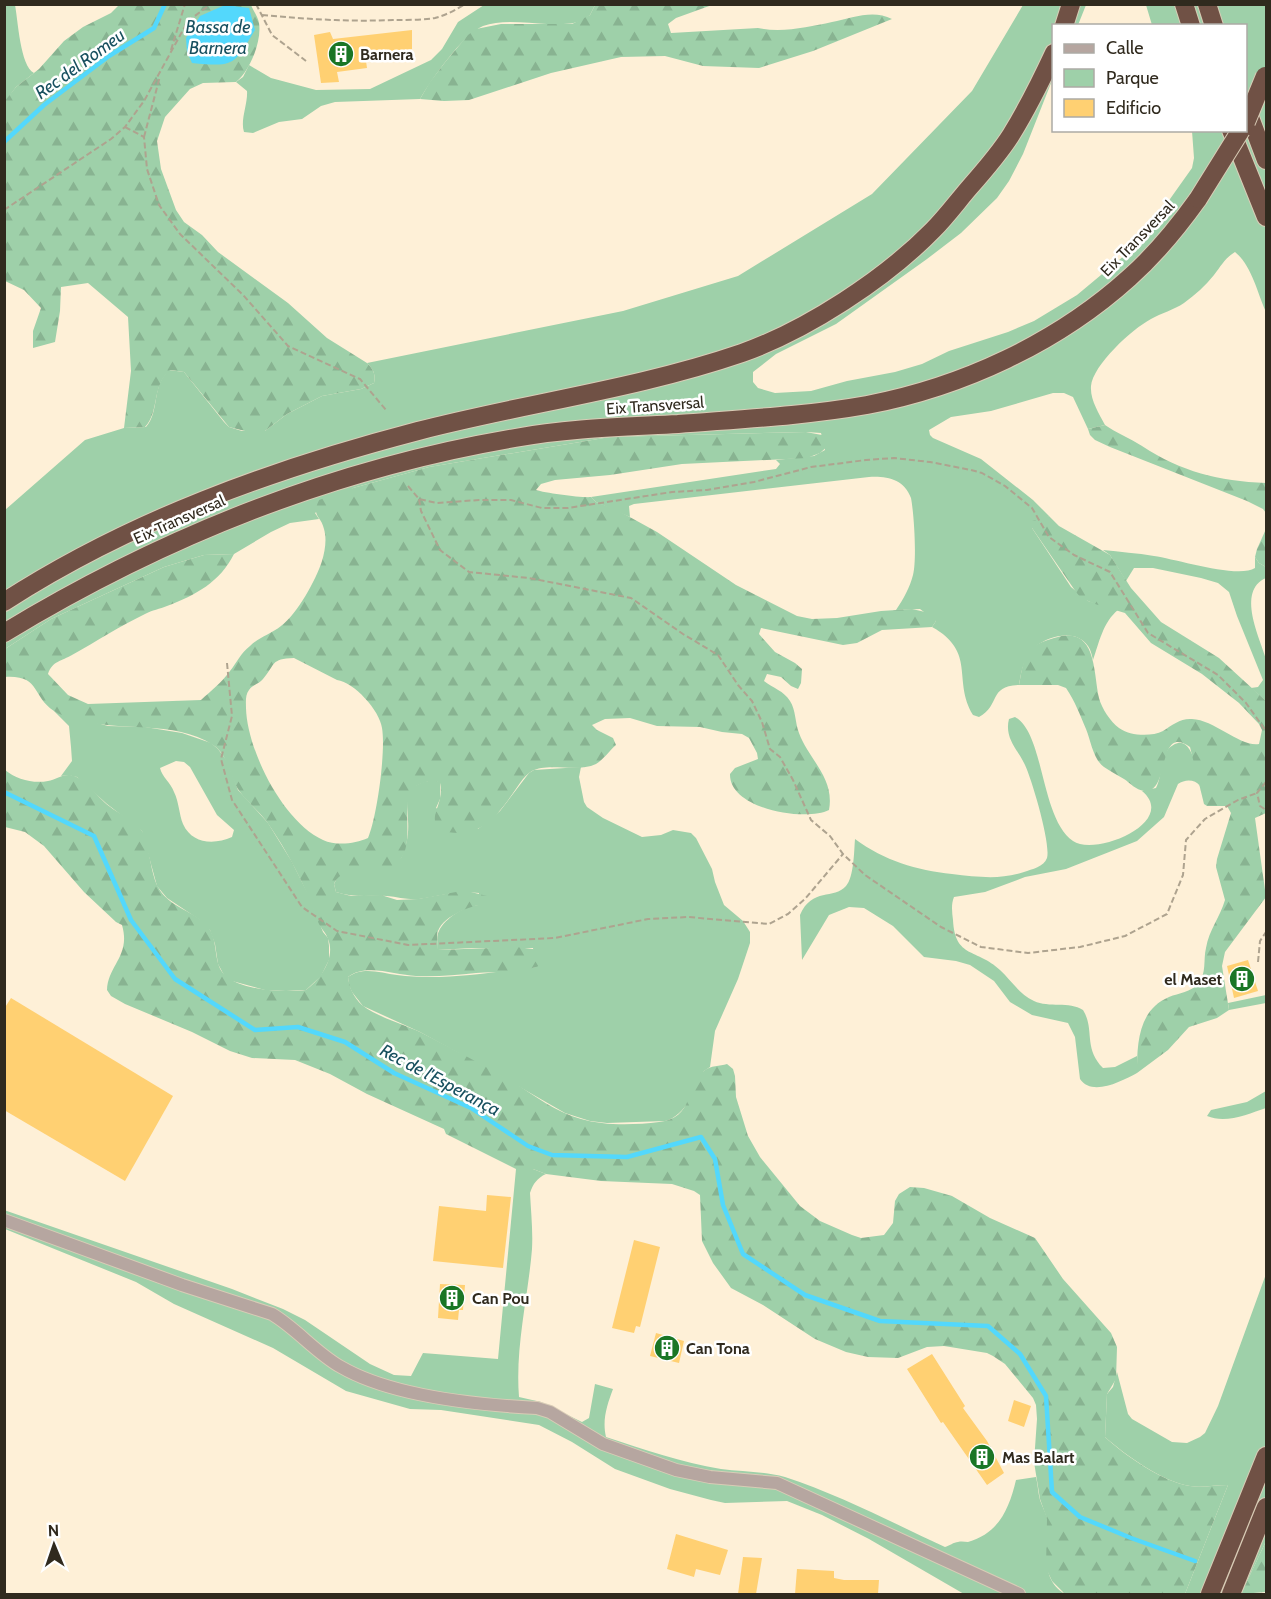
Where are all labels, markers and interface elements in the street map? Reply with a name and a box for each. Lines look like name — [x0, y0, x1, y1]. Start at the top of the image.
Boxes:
water label: Bassa de Barnera — [186, 16, 250, 59]
water label: Rec del Romeu — [31, 24, 129, 104]
legend — [1052, 24, 1247, 132]
text: Calle — [1106, 37, 1143, 59]
building icon: Barnera — [326, 39, 356, 69]
place label: Barnera — [360, 45, 414, 64]
text: Parque — [1106, 67, 1159, 89]
text: Edificio — [1106, 97, 1161, 119]
street label: Eix Transversal — [1096, 196, 1178, 280]
street label: Eix Transversal — [605, 393, 705, 418]
street label: Eix Transversal — [131, 491, 228, 548]
building icon: el Maset — [1227, 964, 1257, 994]
place label: el Maset — [1164, 970, 1222, 989]
water label: Rec de l'Esperança — [376, 1039, 504, 1121]
building icon: Can Pou — [437, 1283, 467, 1313]
place label: Can Pou — [472, 1289, 529, 1308]
building icon: Can Tona — [652, 1333, 682, 1363]
place label: Can Tona — [686, 1339, 750, 1358]
building icon: Mas Balart — [967, 1442, 997, 1472]
place label: Mas Balart — [1002, 1448, 1075, 1467]
north arrow — [24, 1515, 84, 1575]
text: N — [48, 1521, 59, 1540]

